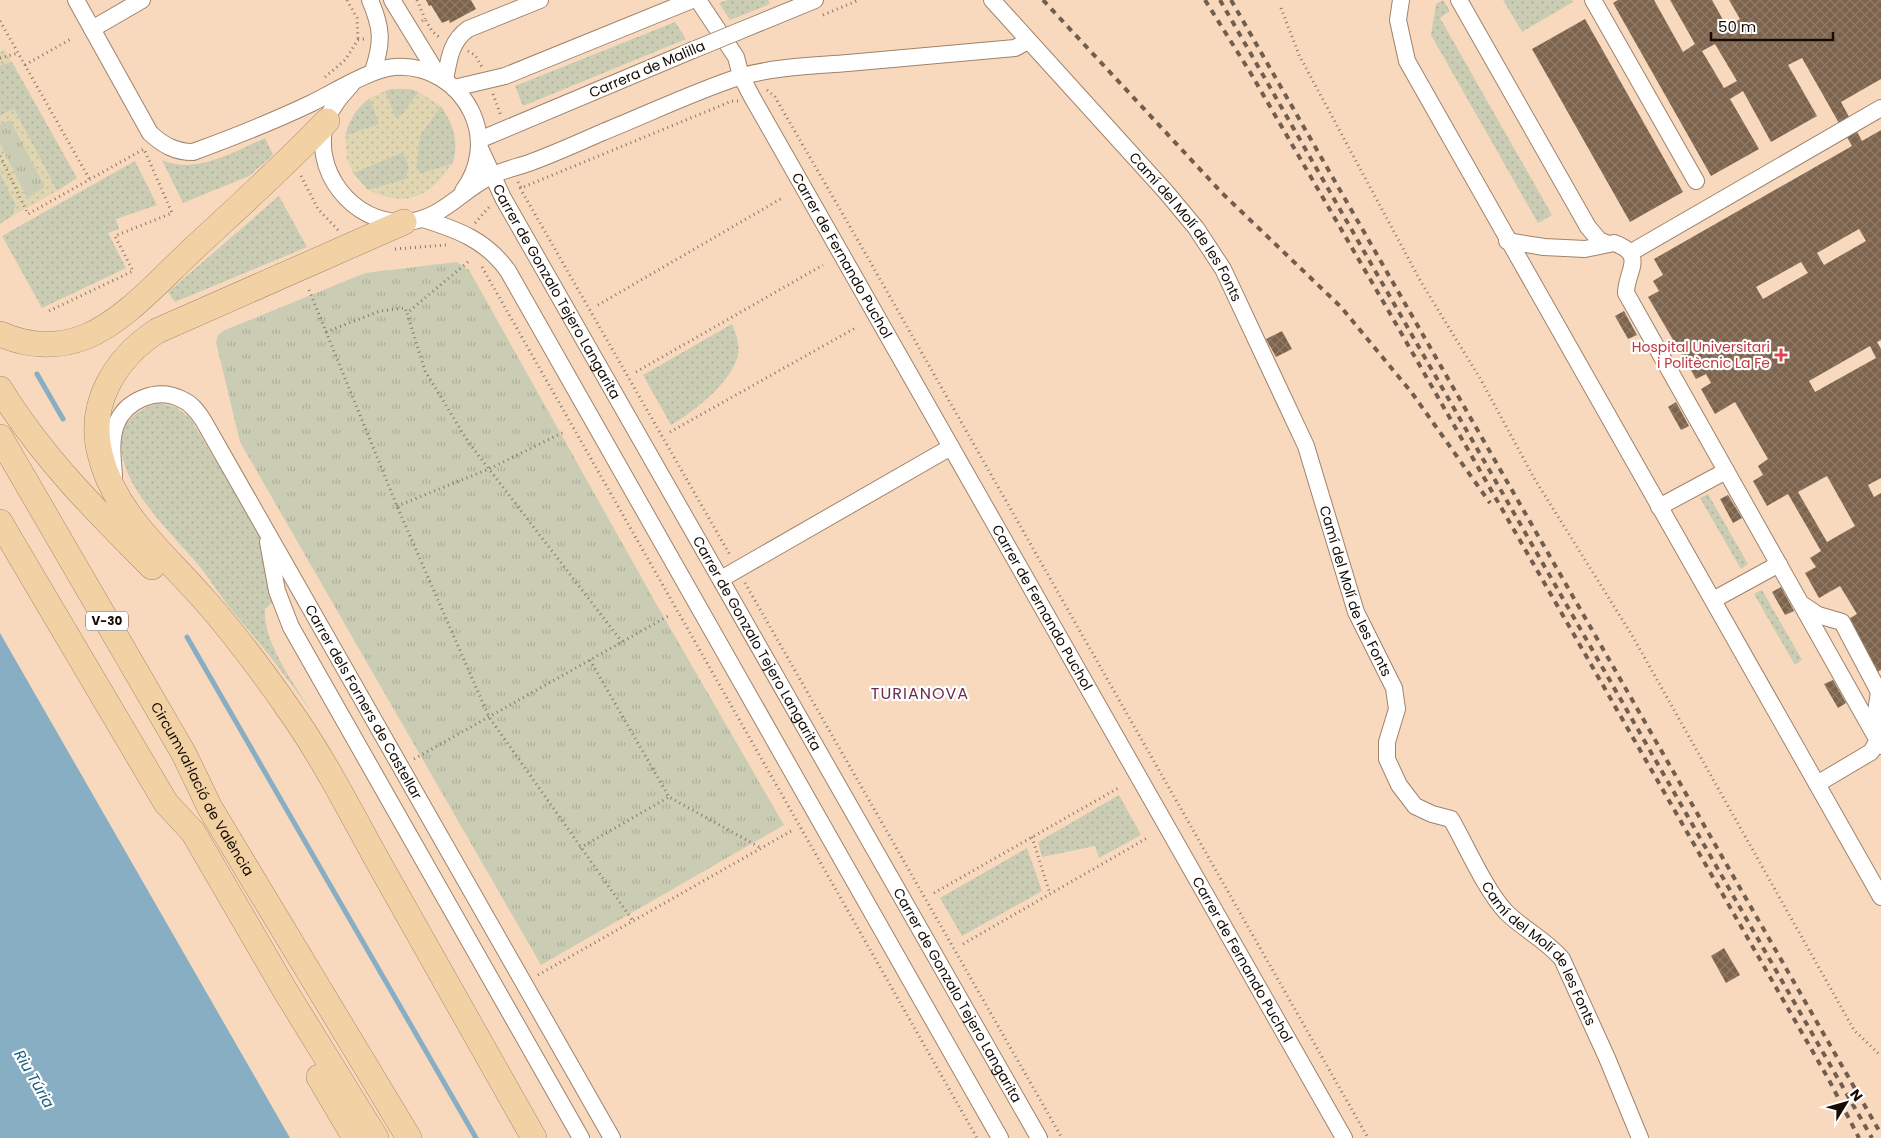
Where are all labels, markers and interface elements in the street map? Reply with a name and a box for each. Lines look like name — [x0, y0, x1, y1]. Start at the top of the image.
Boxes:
scale bar — [1711, 10, 1834, 42]
text: 50 m — [1718, 16, 1756, 37]
street label: Carrera de Malilla — [586, 35, 708, 103]
street label: Camí del Molí de les Fonts — [1124, 148, 1247, 305]
street label: Carrer de Fernando Puchol — [787, 169, 897, 342]
street label: Carrer de Gonzalo Tejero Langarita — [488, 181, 626, 403]
place label: Hospital Universitari i Politècnic La Fe — [1632, 337, 1770, 373]
marker: Hospital Universitari i Politècnic La Fe — [1774, 348, 1788, 362]
street label: Camí del Molí de les Fonts — [1315, 503, 1397, 680]
street label: Carrer de Fernando Puchol — [987, 521, 1097, 694]
street label: Carrer de Gonzalo Tejero Langarita — [688, 532, 826, 754]
street label: Carrer dels Forners de Castellar — [300, 601, 427, 803]
road number: V-30 — [86, 612, 128, 630]
district label: TURIANOVA — [871, 682, 969, 705]
street label: Circumval·lació de València — [146, 698, 259, 880]
street label: Carrer de Fernando Puchol — [1187, 873, 1298, 1046]
street label: Camí del Molí de les Fonts — [1477, 877, 1601, 1029]
street label: Carrer de Gonzalo Tejero Langarita — [888, 884, 1027, 1106]
water label: Riu Túria — [9, 1046, 60, 1112]
north arrow — [1821, 1078, 1871, 1128]
text: N — [1845, 1085, 1868, 1105]

